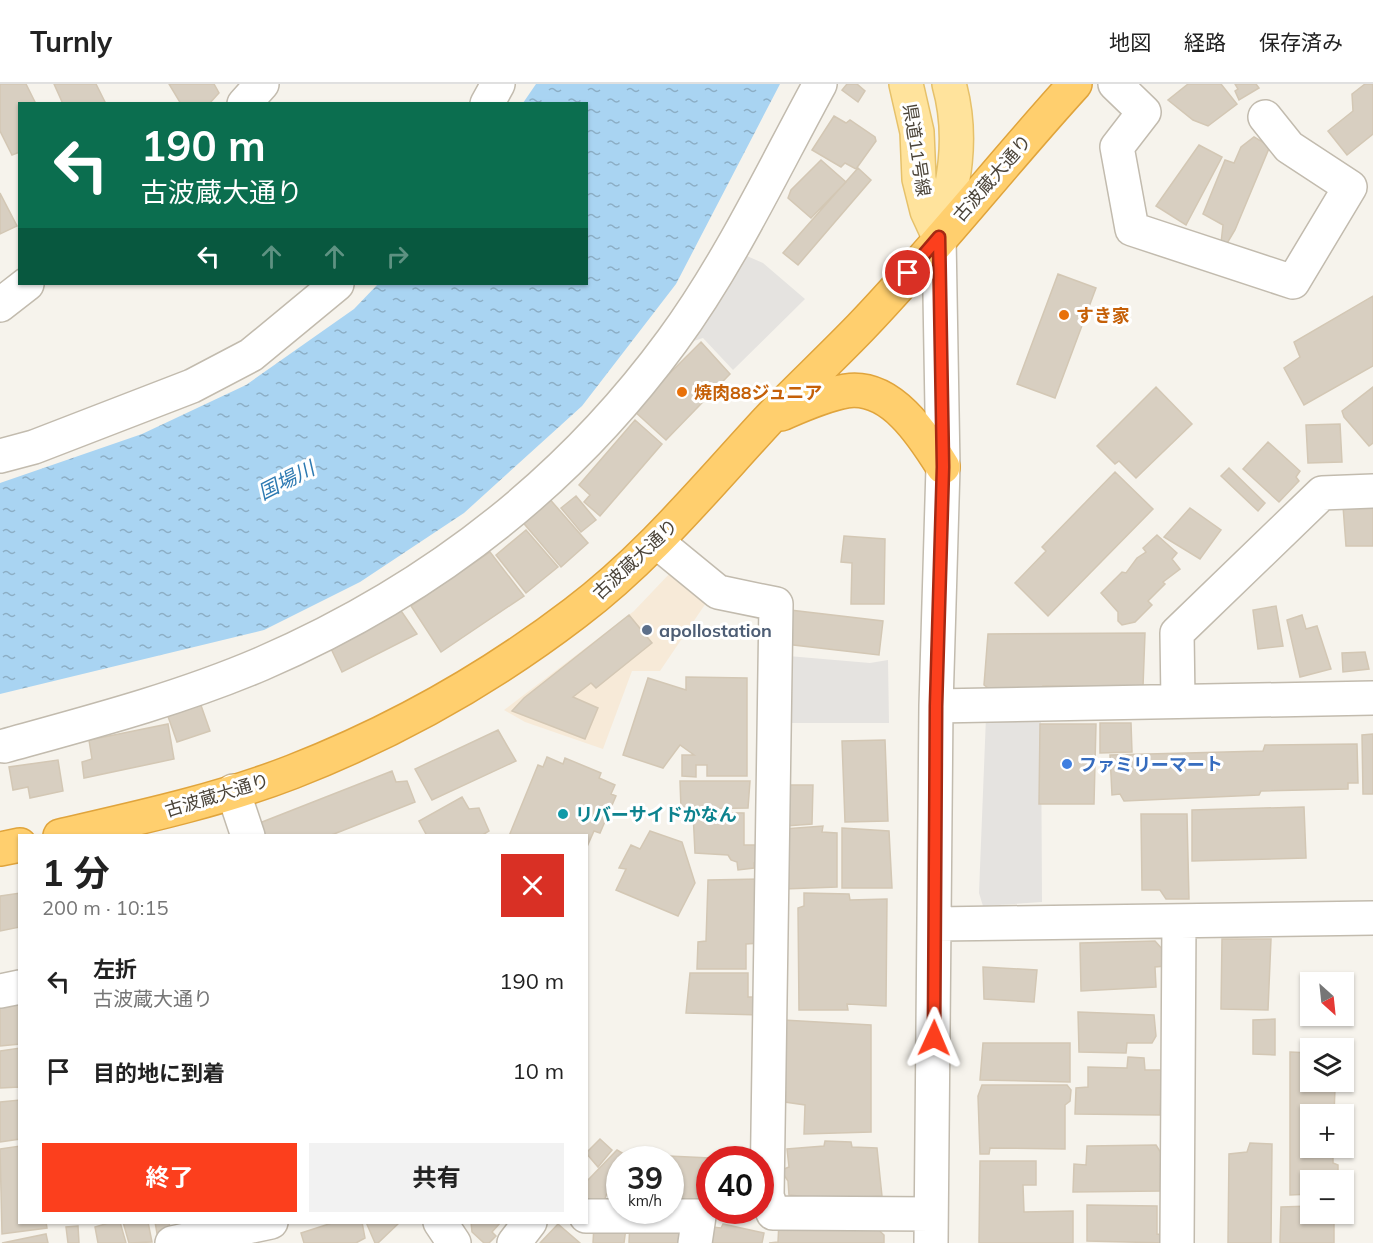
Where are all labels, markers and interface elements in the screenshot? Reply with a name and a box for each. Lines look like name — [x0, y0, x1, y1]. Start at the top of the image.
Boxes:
text: Turnly — [30, 24, 112, 59]
text: 地図 — [1109, 29, 1151, 55]
text: 経路 — [1184, 29, 1226, 55]
text: 保存済み — [1259, 29, 1343, 55]
street label: 県道11号線 — [898, 102, 936, 198]
text: 190 m — [141, 119, 266, 172]
icon: left — [42, 126, 120, 204]
street label: 古波蔵大通り — [948, 130, 1036, 226]
text: 古波蔵大通り — [141, 175, 303, 209]
icon: left — [192, 240, 225, 273]
icon: ahead — [255, 240, 288, 273]
icon: ahead — [318, 240, 351, 273]
icon: right — [381, 240, 414, 273]
pin — [882, 247, 933, 298]
icon: arrive — [891, 256, 924, 289]
place label: すき家 — [1076, 304, 1130, 327]
marker: すき家 — [1057, 308, 1071, 322]
place label: 焼肉88ジュニア — [694, 381, 822, 404]
marker: 焼肉88ジュニア — [675, 385, 689, 399]
water label: 国場川 — [254, 454, 320, 505]
street label: 古波蔵大通り — [588, 514, 682, 604]
place label: apollostation — [659, 619, 772, 642]
marker: apollostation — [640, 623, 654, 637]
place label: ファミリーマート — [1079, 753, 1223, 776]
marker: ファミリーマート — [1060, 757, 1074, 771]
street label: 古波蔵大通り — [162, 768, 272, 822]
place label: リバーサイドかなん — [575, 803, 737, 826]
marker: リバーサイドかなん — [556, 807, 570, 821]
text: 1 分 — [42, 850, 109, 895]
button: close — [501, 854, 564, 917]
text: 200 m · 10:15 — [42, 895, 168, 920]
text: 左折 — [93, 955, 137, 983]
icon: left — [42, 965, 75, 998]
text: 190 m — [499, 967, 564, 995]
north arrow — [1300, 972, 1354, 1026]
map controls — [1300, 972, 1354, 1224]
text: 古波蔵大通り — [93, 986, 213, 1011]
position arrow — [902, 1006, 966, 1070]
button: layers — [1300, 1038, 1354, 1092]
icon: arrive — [42, 1055, 75, 1088]
text: 10 m — [513, 1057, 564, 1085]
text: 目的地に到着 — [93, 1059, 225, 1087]
button: + — [1300, 1104, 1354, 1158]
button: 終了 — [42, 1143, 297, 1212]
button: 共有 — [309, 1143, 564, 1212]
speed limit sign: 40 — [696, 1146, 774, 1224]
text: 39 — [627, 1159, 663, 1197]
button: − — [1300, 1170, 1354, 1224]
text: km/h — [628, 1191, 662, 1210]

